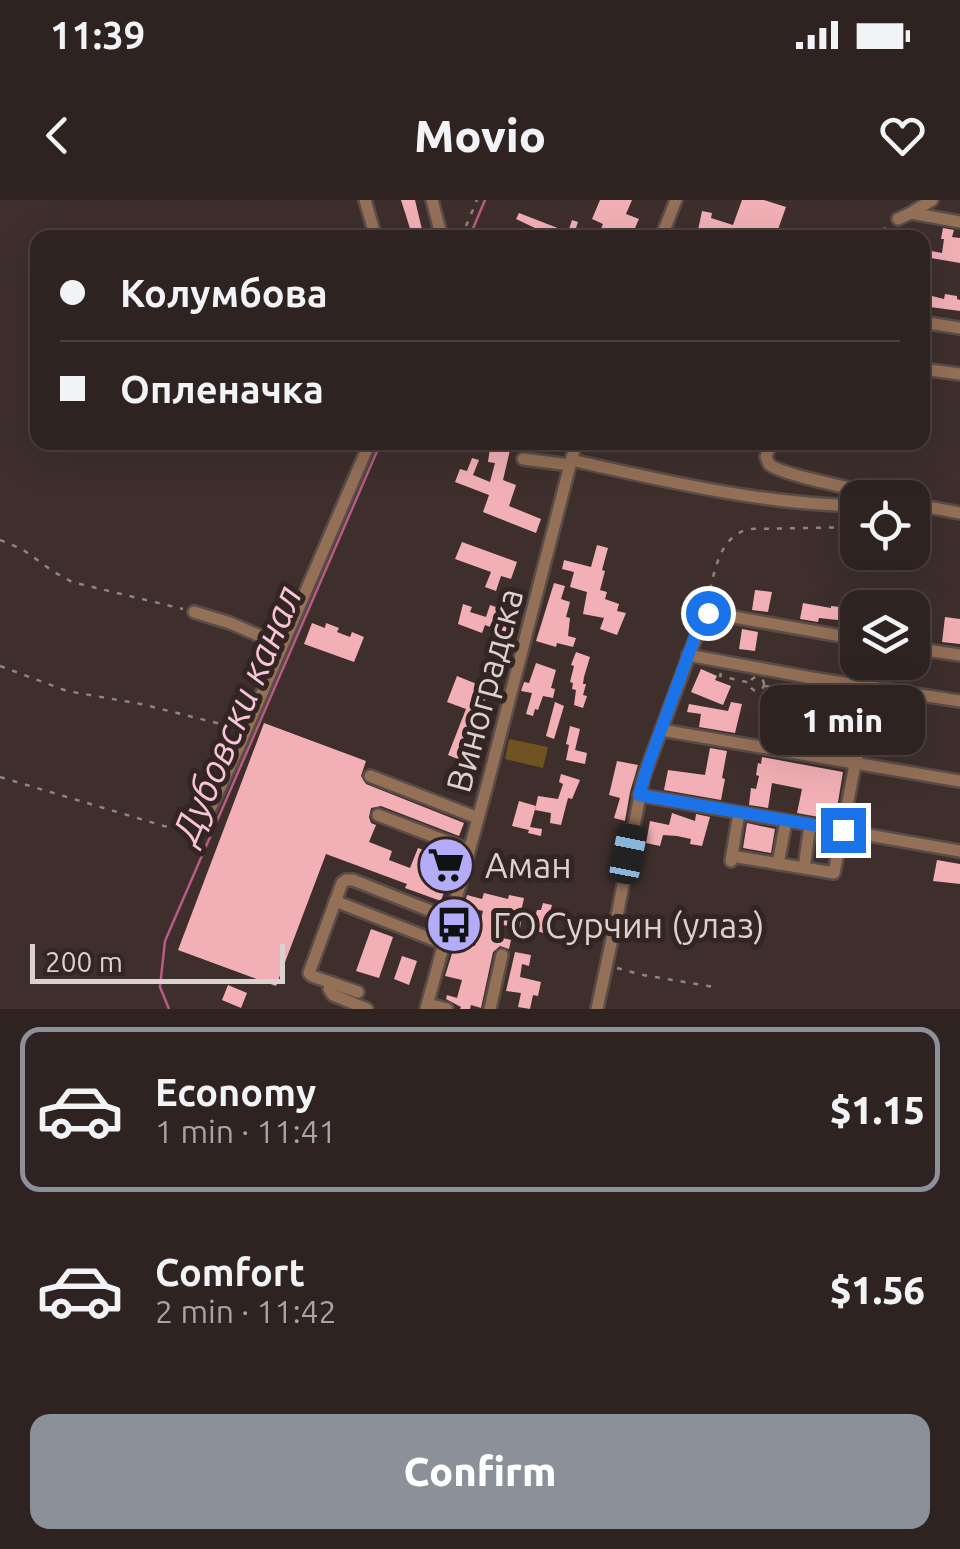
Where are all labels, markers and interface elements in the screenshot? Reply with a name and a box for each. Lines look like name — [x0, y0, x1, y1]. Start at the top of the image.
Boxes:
text: 11:39 — [50, 14, 145, 56]
icon: back — [30, 108, 85, 163]
icon: heart — [875, 108, 930, 163]
text: Movio — [414, 110, 546, 161]
text: Колумбова — [120, 272, 328, 314]
text: Опленачка — [120, 368, 324, 410]
map controls — [840, 480, 930, 680]
button: locate — [840, 480, 930, 570]
water label: Дубовски канал — [161, 579, 309, 852]
street label: Виноградска — [438, 584, 530, 796]
button: layers — [840, 590, 930, 680]
route start — [686, 591, 731, 636]
callout: 1 min — [760, 685, 926, 755]
text: 1 min — [802, 702, 883, 738]
route end — [821, 808, 866, 853]
car — [608, 822, 648, 886]
supermarket icon: Аман — [416, 835, 476, 895]
place label: Аман — [485, 845, 572, 885]
bus stop icon: ГО Сурчин (улаз) — [424, 895, 484, 955]
place label: ГО Сурчин (улаз) — [493, 905, 765, 945]
scale bar — [30, 939, 285, 984]
text: 200 m — [45, 946, 123, 977]
icon: car — [35, 1065, 125, 1155]
text: Economy — [155, 1071, 316, 1113]
text: $1.15 — [830, 1089, 925, 1131]
text: 1 min · 11:41 — [155, 1113, 337, 1149]
icon: car — [35, 1245, 125, 1335]
text: Comfort — [155, 1251, 305, 1293]
text: $1.56 — [830, 1269, 925, 1311]
text: 2 min · 11:42 — [155, 1293, 337, 1329]
button: Confirm — [30, 1414, 930, 1529]

